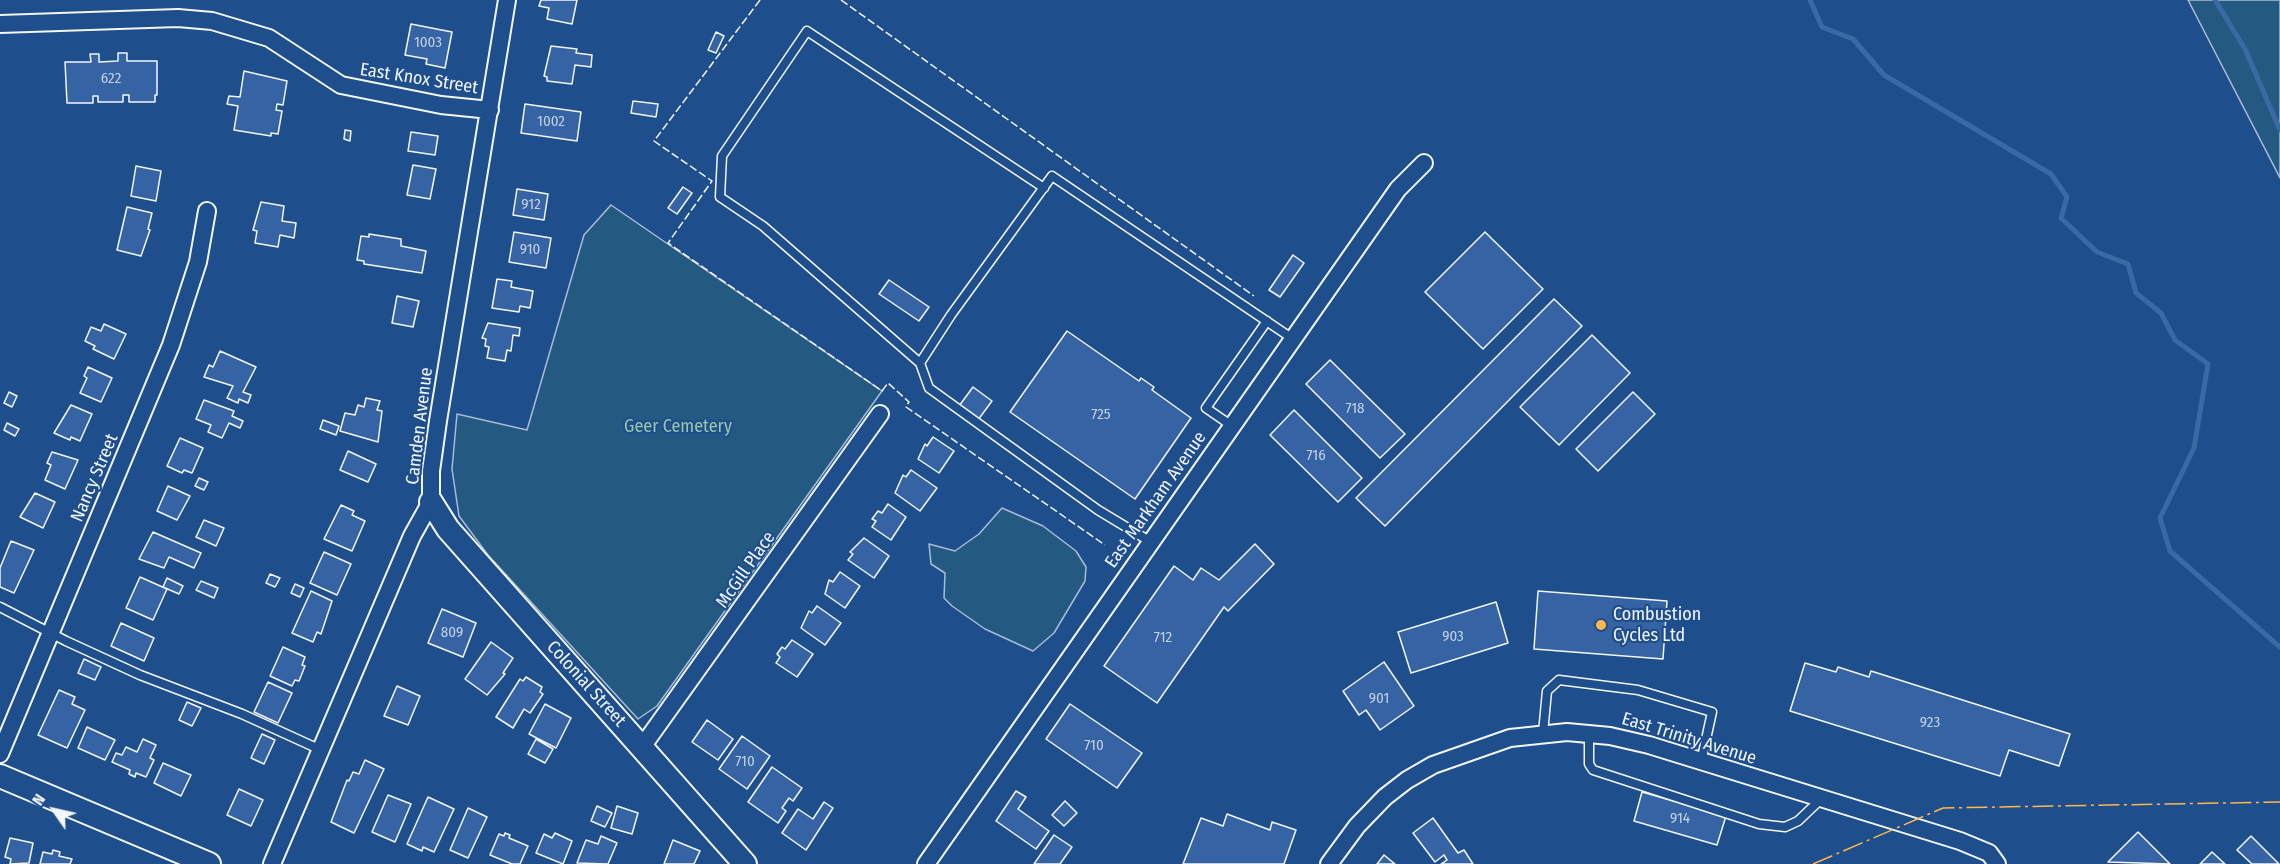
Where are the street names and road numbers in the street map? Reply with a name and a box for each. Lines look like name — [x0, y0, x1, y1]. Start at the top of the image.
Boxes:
street label: East Knox Street — [358, 59, 480, 99]
street label: Camden Avenue — [402, 366, 438, 486]
street label: East Markham Avenue — [1101, 428, 1211, 572]
street label: Nancy Street — [67, 431, 123, 525]
street label: McGill Place — [712, 528, 780, 612]
street label: Colonial Street — [542, 637, 630, 731]
street label: East Trinity Avenue — [1619, 708, 1759, 770]

